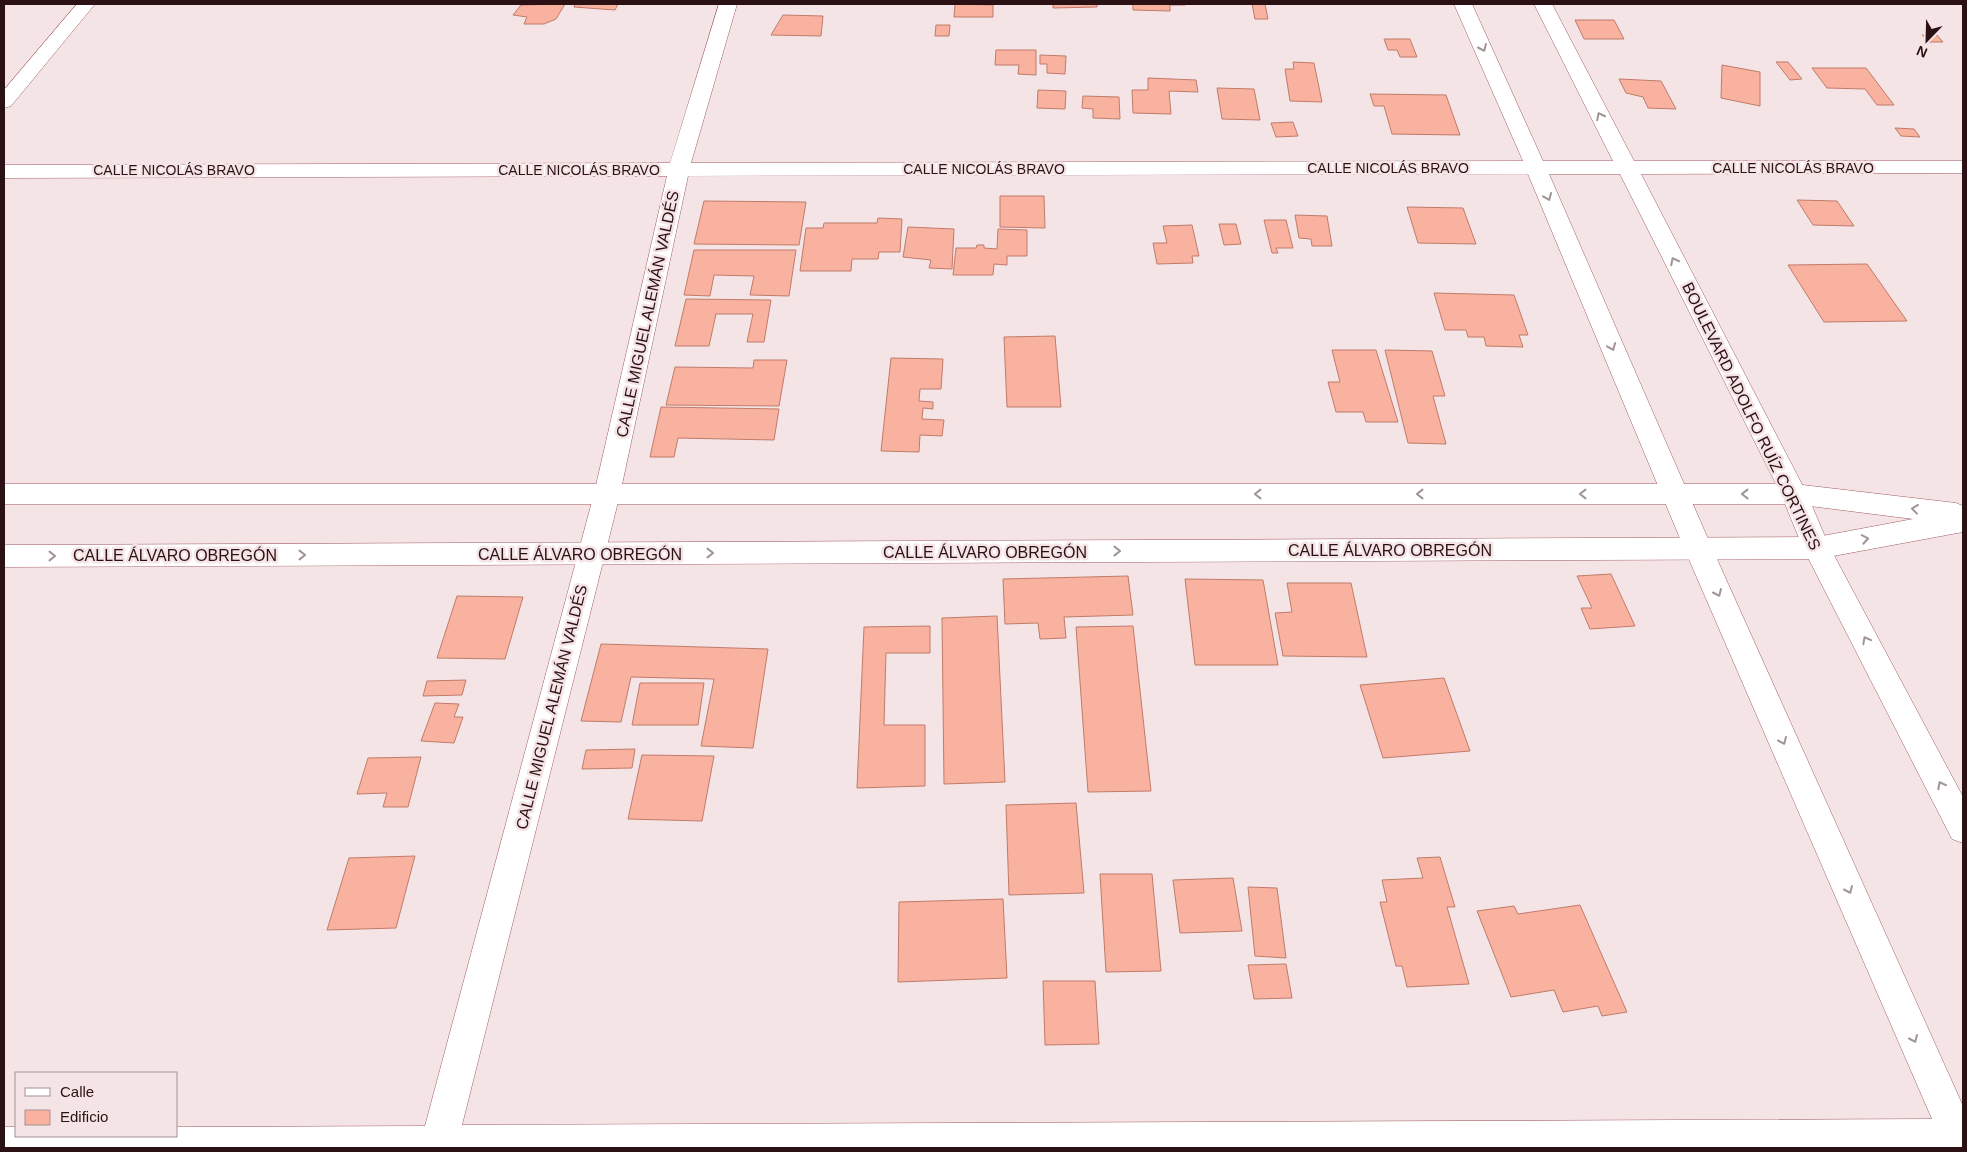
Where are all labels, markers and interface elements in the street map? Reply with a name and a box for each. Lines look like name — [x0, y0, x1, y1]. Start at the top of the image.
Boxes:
north arrow — [1902, 15, 1952, 65]
one-way arrow — [1476, 43, 1487, 52]
text: N — [1914, 43, 1930, 61]
one-way arrow — [1596, 113, 1606, 122]
street label: CALLE NICOLÁS BRAVO — [1307, 160, 1469, 176]
street label: CALLE NICOLÁS BRAVO — [1712, 160, 1874, 176]
street label: CALLE NICOLÁS BRAVO — [903, 161, 1065, 177]
street label: CALLE NICOLÁS BRAVO — [93, 162, 255, 178]
street label: CALLE NICOLÁS BRAVO — [498, 162, 660, 178]
street label: CALLE MIGUEL ALEMÁN VALDÉS — [612, 189, 682, 439]
one-way arrow — [1542, 192, 1553, 201]
one-way arrow — [1670, 257, 1680, 266]
street label: BOULEVARD ADOLFO RUÍZ CORTINES — [1679, 279, 1825, 553]
one-way arrow — [1606, 342, 1616, 350]
one-way arrow — [1253, 489, 1261, 499]
one-way arrow — [1416, 489, 1424, 499]
one-way arrow — [1578, 489, 1586, 499]
one-way arrow — [1741, 489, 1748, 499]
one-way arrow — [1911, 504, 1919, 515]
one-way arrow — [1861, 534, 1870, 545]
street label: CALLE ÁLVARO OBREGÓN — [1288, 541, 1492, 559]
street label: CALLE ÁLVARO OBREGÓN — [883, 543, 1087, 561]
street label: CALLE ÁLVARO OBREGÓN — [478, 545, 682, 563]
street label: CALLE ÁLVARO OBREGÓN — [73, 546, 277, 564]
one-way arrow — [1114, 546, 1122, 556]
one-way arrow — [706, 548, 714, 558]
one-way arrow — [299, 550, 307, 560]
one-way arrow — [49, 551, 57, 561]
street label: CALLE MIGUEL ALEMÁN VALDÉS — [512, 583, 590, 831]
one-way arrow — [1711, 588, 1722, 597]
one-way arrow — [1862, 637, 1872, 646]
one-way arrow — [1777, 736, 1788, 745]
one-way arrow — [1937, 781, 1947, 790]
one-way arrow — [1842, 885, 1853, 894]
one-way arrow — [1908, 1034, 1919, 1043]
legend — [15, 1072, 178, 1137]
text: Calle — [60, 1083, 94, 1100]
text: Edificio — [60, 1108, 108, 1125]

